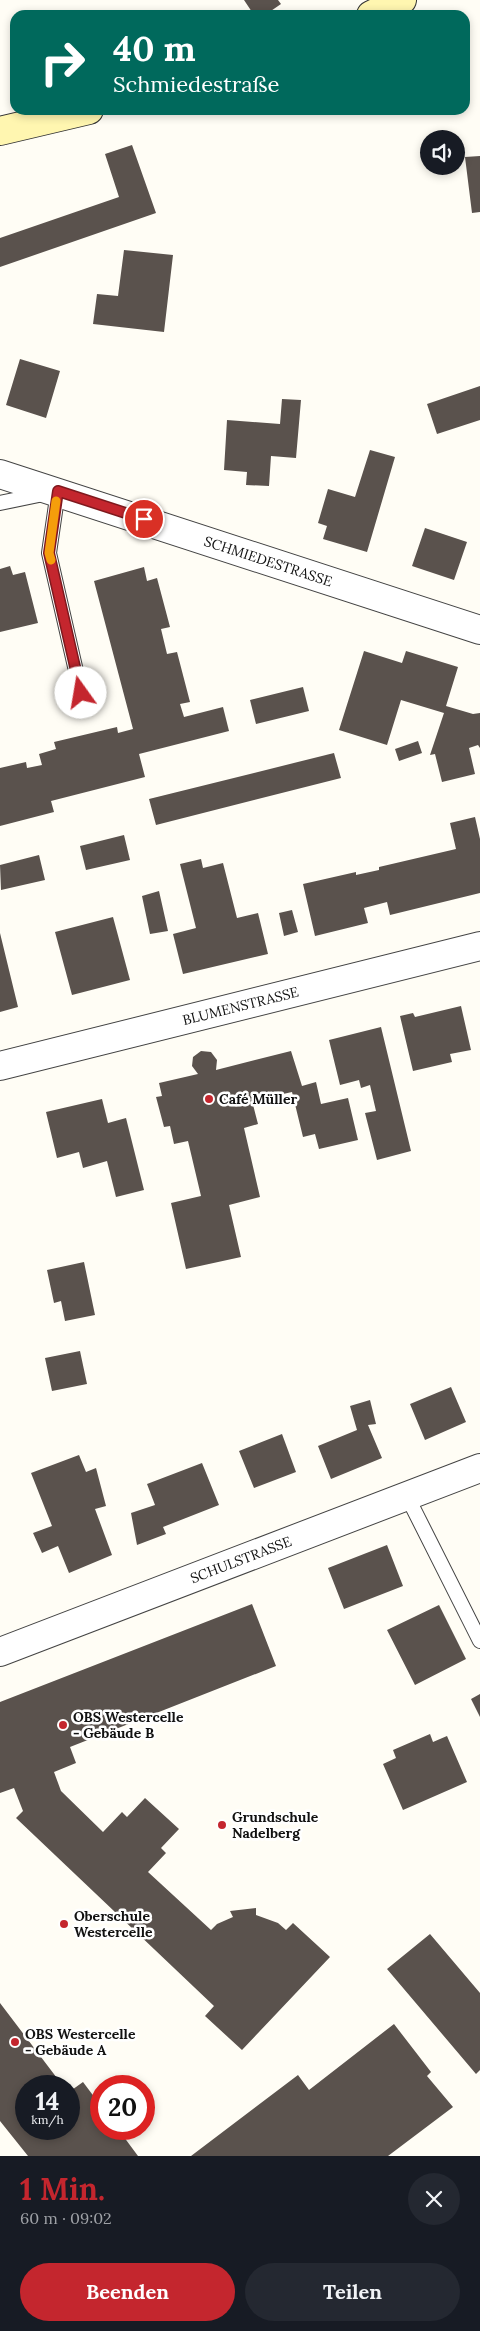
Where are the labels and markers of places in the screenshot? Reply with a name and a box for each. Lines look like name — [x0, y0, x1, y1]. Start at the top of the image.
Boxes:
pin — [123, 498, 165, 540]
place label: Café Müller — [219, 1090, 297, 1108]
marker: Café Müller — [203, 1093, 215, 1105]
place label: OBS Westercelle - Gebäude B — [73, 1708, 184, 1742]
marker: OBS Westercelle - Gebäude B — [57, 1719, 69, 1731]
place label: Grundschule Nadelberg — [232, 1808, 319, 1842]
marker: Grundschule Nadelberg — [216, 1819, 228, 1831]
place label: Oberschule Westercelle — [74, 1907, 153, 1941]
marker: Oberschule Westercelle — [58, 1918, 70, 1930]
place label: OBS Westercelle - Gebäude A — [25, 2025, 136, 2059]
marker: OBS Westercelle - Gebäude A — [9, 2036, 21, 2048]

